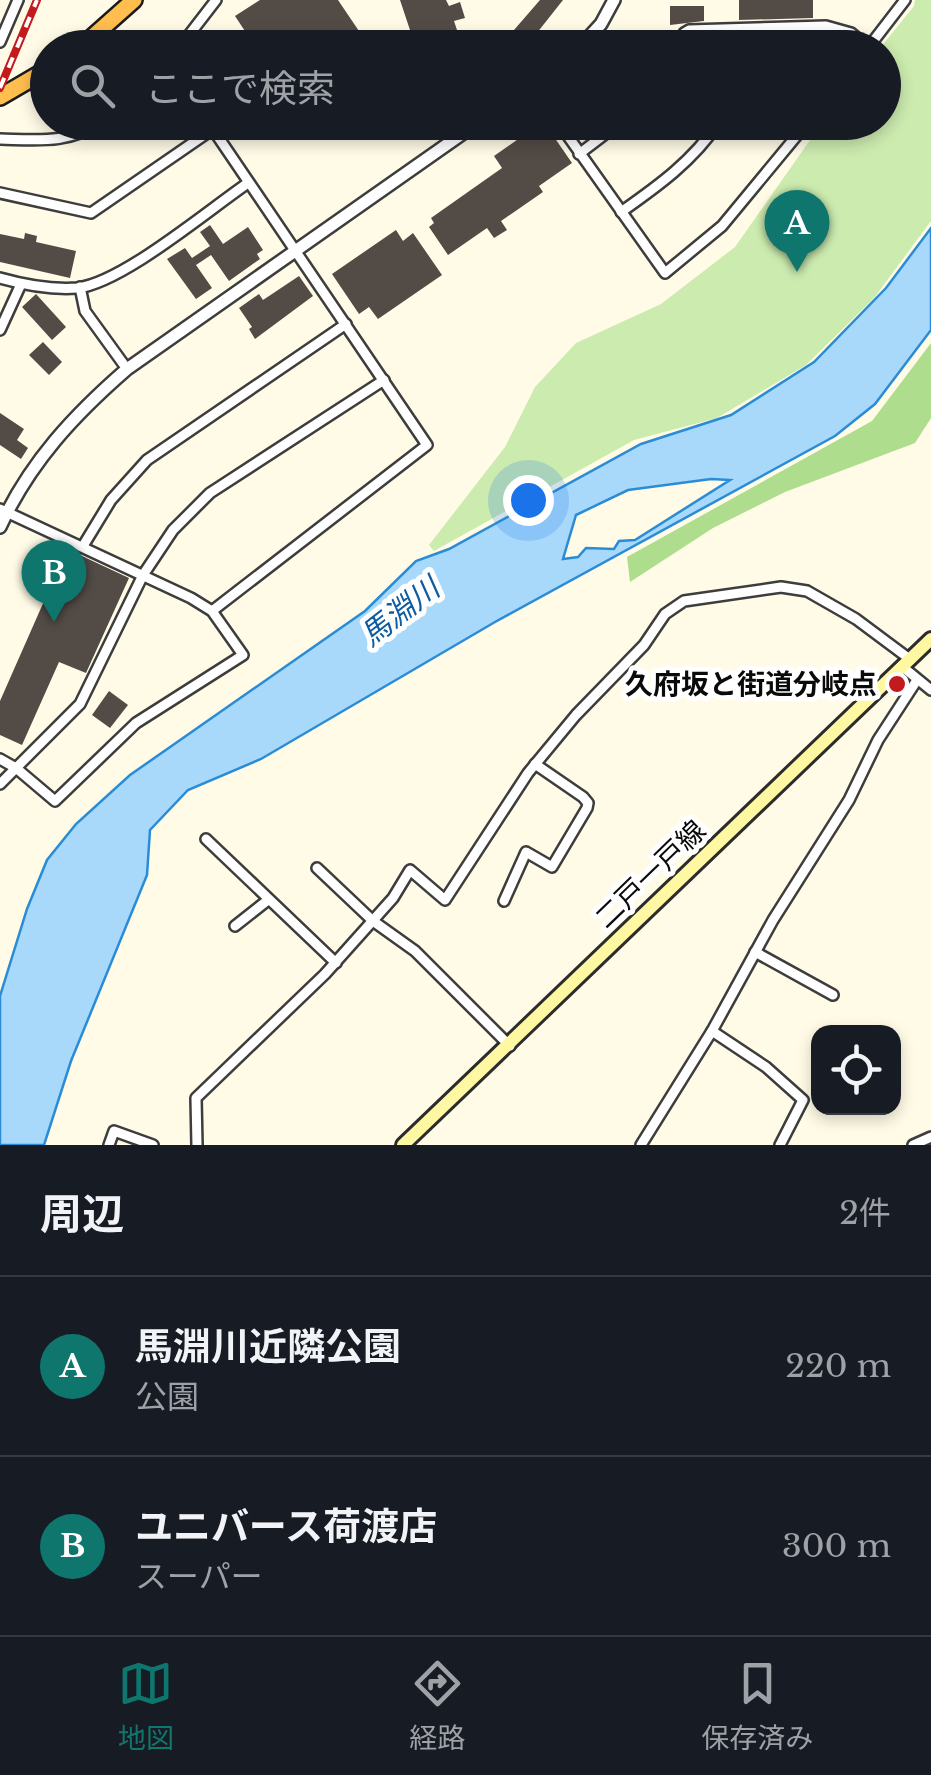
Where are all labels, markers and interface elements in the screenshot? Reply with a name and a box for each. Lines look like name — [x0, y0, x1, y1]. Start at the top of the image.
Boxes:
search box — [30, 30, 901, 140]
icon: search — [65, 58, 120, 113]
text: ここで検索 — [145, 65, 335, 112]
pin: A — [764, 190, 830, 272]
your location — [503, 475, 554, 526]
pin: B — [22, 540, 86, 622]
water label: 馬淵川 — [353, 567, 449, 654]
place label: 久府坂と街道分岐点 — [625, 667, 877, 702]
marker: 久府坂と街道分岐点 — [886, 673, 908, 695]
street label: 二戸一戸線 — [588, 813, 713, 936]
map controls — [811, 1025, 901, 1115]
button: locate — [811, 1025, 901, 1115]
text: 周辺 — [40, 1188, 124, 1240]
text: 2件 — [839, 1193, 891, 1233]
text: 馬淵川近隣公園 — [135, 1323, 401, 1370]
text: A — [60, 1346, 85, 1386]
text: 220 m — [785, 1346, 891, 1386]
text: 公園 — [135, 1377, 199, 1417]
text: ユニバース荷渡店 — [135, 1503, 437, 1550]
text: B — [60, 1526, 85, 1566]
text: 300 m — [782, 1526, 891, 1566]
text: スーパー — [135, 1557, 263, 1597]
tab: 地図 — [118, 1656, 174, 1756]
tab: 経路 — [409, 1656, 465, 1756]
tab: 保存済み — [701, 1656, 813, 1756]

